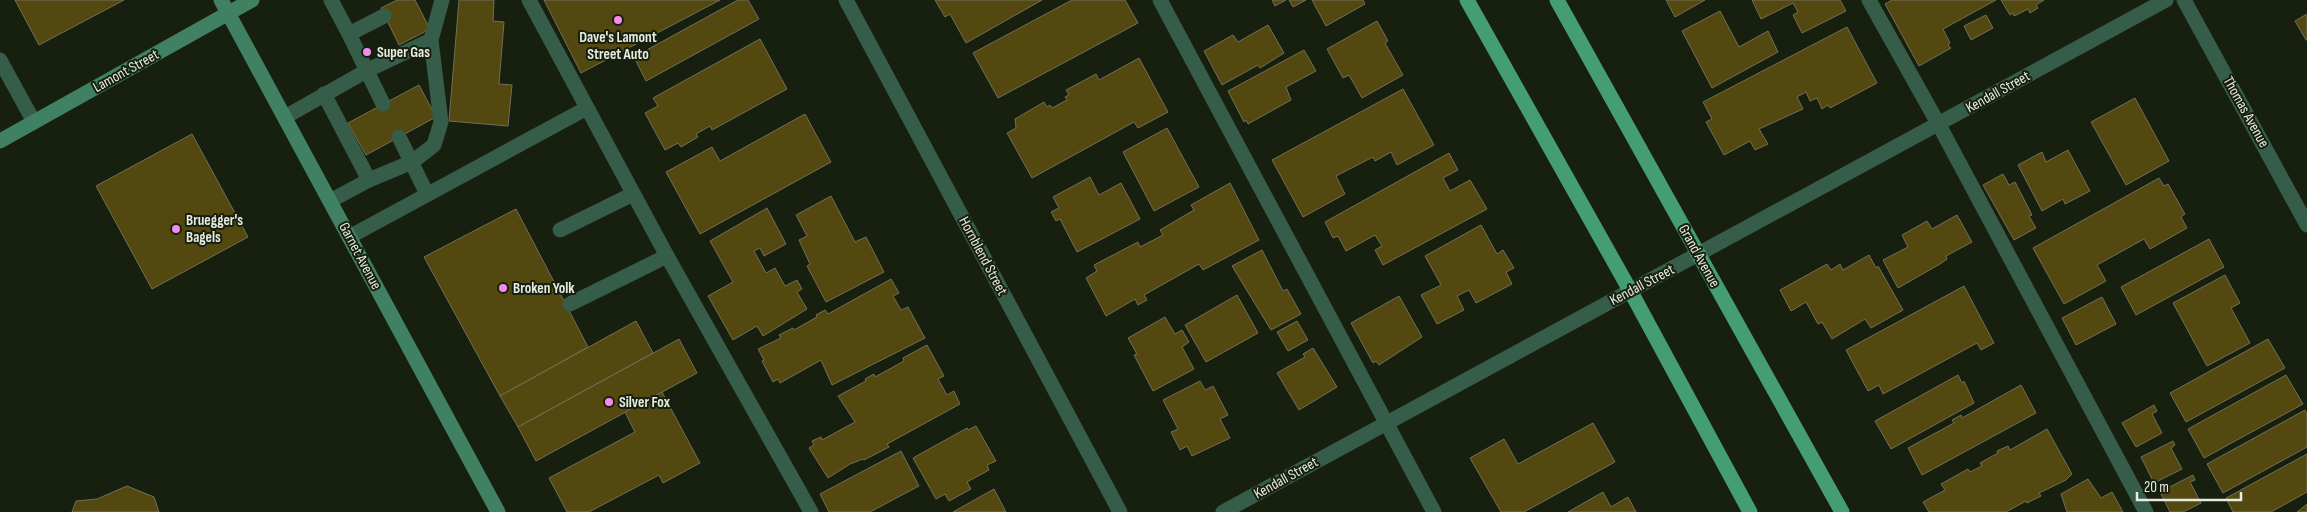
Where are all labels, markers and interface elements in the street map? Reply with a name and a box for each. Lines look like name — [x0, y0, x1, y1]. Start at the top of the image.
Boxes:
marker: Dave's Lamont Street Auto — [612, 14, 624, 26]
place label: Dave's Lamont Street Auto — [579, 28, 657, 64]
place label: Super Gas — [377, 43, 430, 62]
street label: Lamont Street — [90, 45, 163, 97]
marker: Super Gas — [361, 46, 373, 58]
street label: Kendall Street — [1963, 66, 2034, 117]
street label: Thomas Avenue — [2219, 73, 2273, 151]
place label: Bruegger's Bagels — [186, 211, 243, 247]
street label: Hornblend Street — [954, 213, 1012, 299]
street label: Garnet Avenue — [334, 219, 386, 293]
street label: Grand Avenue — [1674, 221, 1724, 291]
marker: Bruegger's Bagels — [170, 223, 182, 235]
street label: Kendall Street — [1606, 260, 1678, 310]
place label: Broken Yolk — [513, 279, 575, 298]
marker: Broken Yolk — [497, 282, 509, 294]
place label: Silver Fox — [619, 393, 671, 412]
marker: Silver Fox — [603, 396, 615, 408]
street label: Kendall Street — [1251, 452, 1322, 503]
scale bar — [2137, 470, 2241, 502]
text: 20 m — [2144, 478, 2169, 497]

